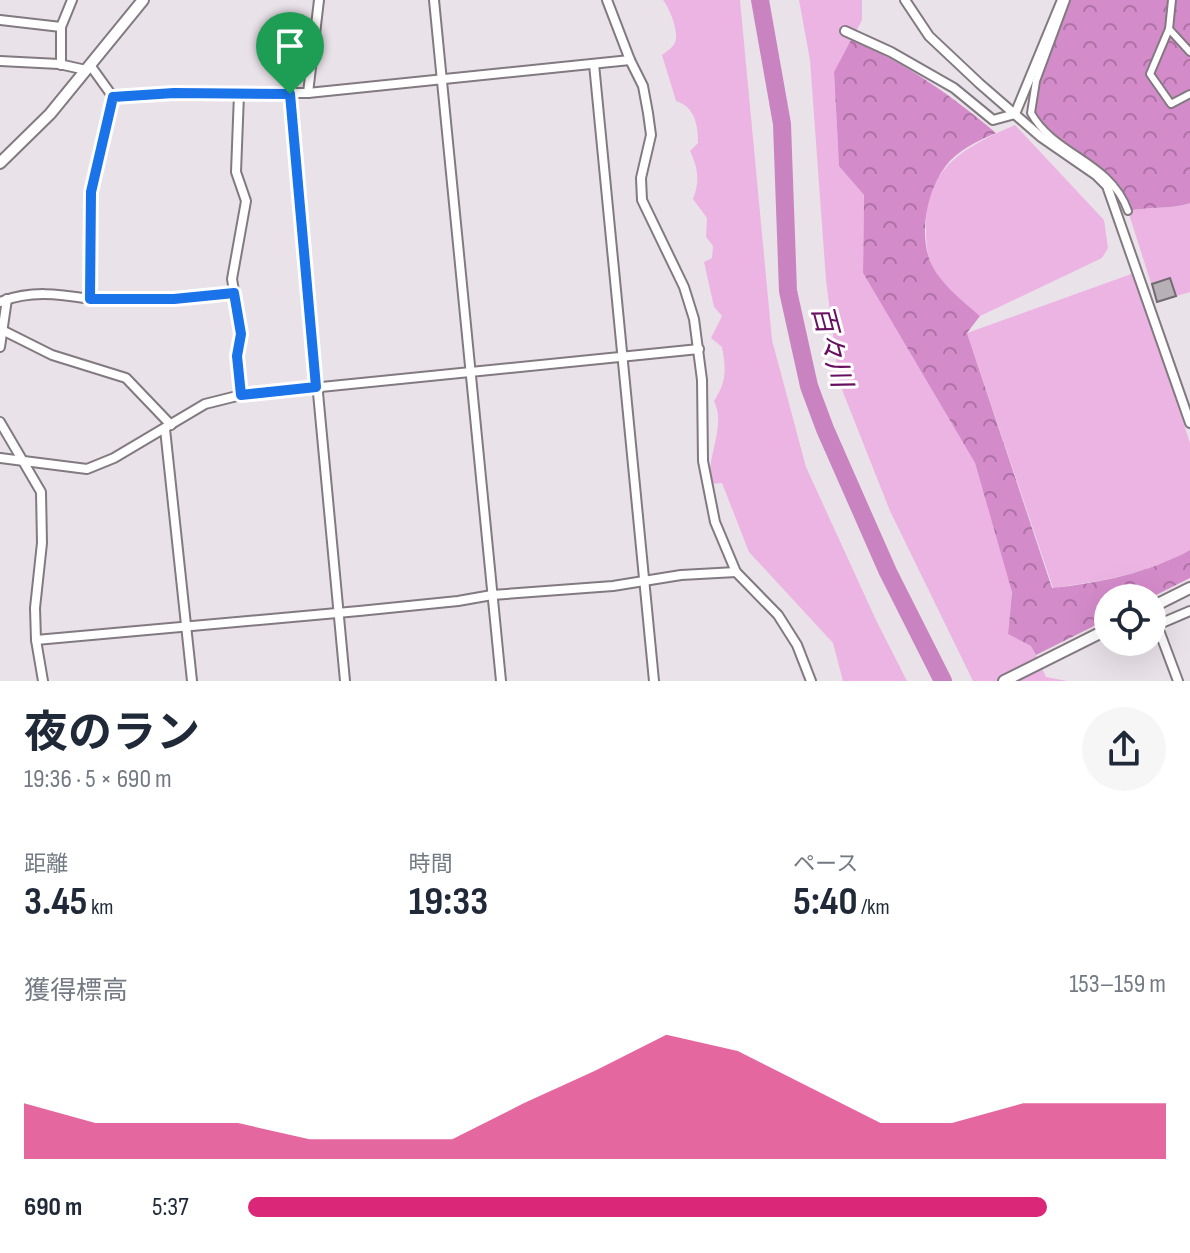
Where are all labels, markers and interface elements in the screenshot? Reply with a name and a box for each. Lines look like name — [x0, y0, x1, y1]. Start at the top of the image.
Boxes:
pin — [256, 12, 324, 94]
icon: arrive — [268, 24, 312, 68]
water label: 百々川 — [804, 301, 859, 394]
map controls — [1094, 584, 1166, 656]
button: locate — [1094, 584, 1166, 656]
text: 夜のラン — [24, 707, 200, 760]
button: share — [1082, 707, 1166, 791]
text: 19:36 · 5 × 690 m — [24, 764, 172, 795]
text: 距離 — [24, 851, 68, 878]
text: 時間 — [409, 851, 453, 878]
text: ペース — [793, 851, 858, 878]
text: 3.45 — [24, 878, 87, 926]
text: 19:33 — [409, 878, 488, 926]
text: 5:40 — [793, 878, 857, 926]
text: km — [87, 894, 113, 921]
text: /km — [857, 894, 890, 921]
text: 153–159 m — [1069, 969, 1166, 1000]
text: 獲得標高 — [24, 976, 128, 1007]
text: 690 m — [24, 1192, 82, 1223]
text: 5:37 — [152, 1192, 189, 1223]

